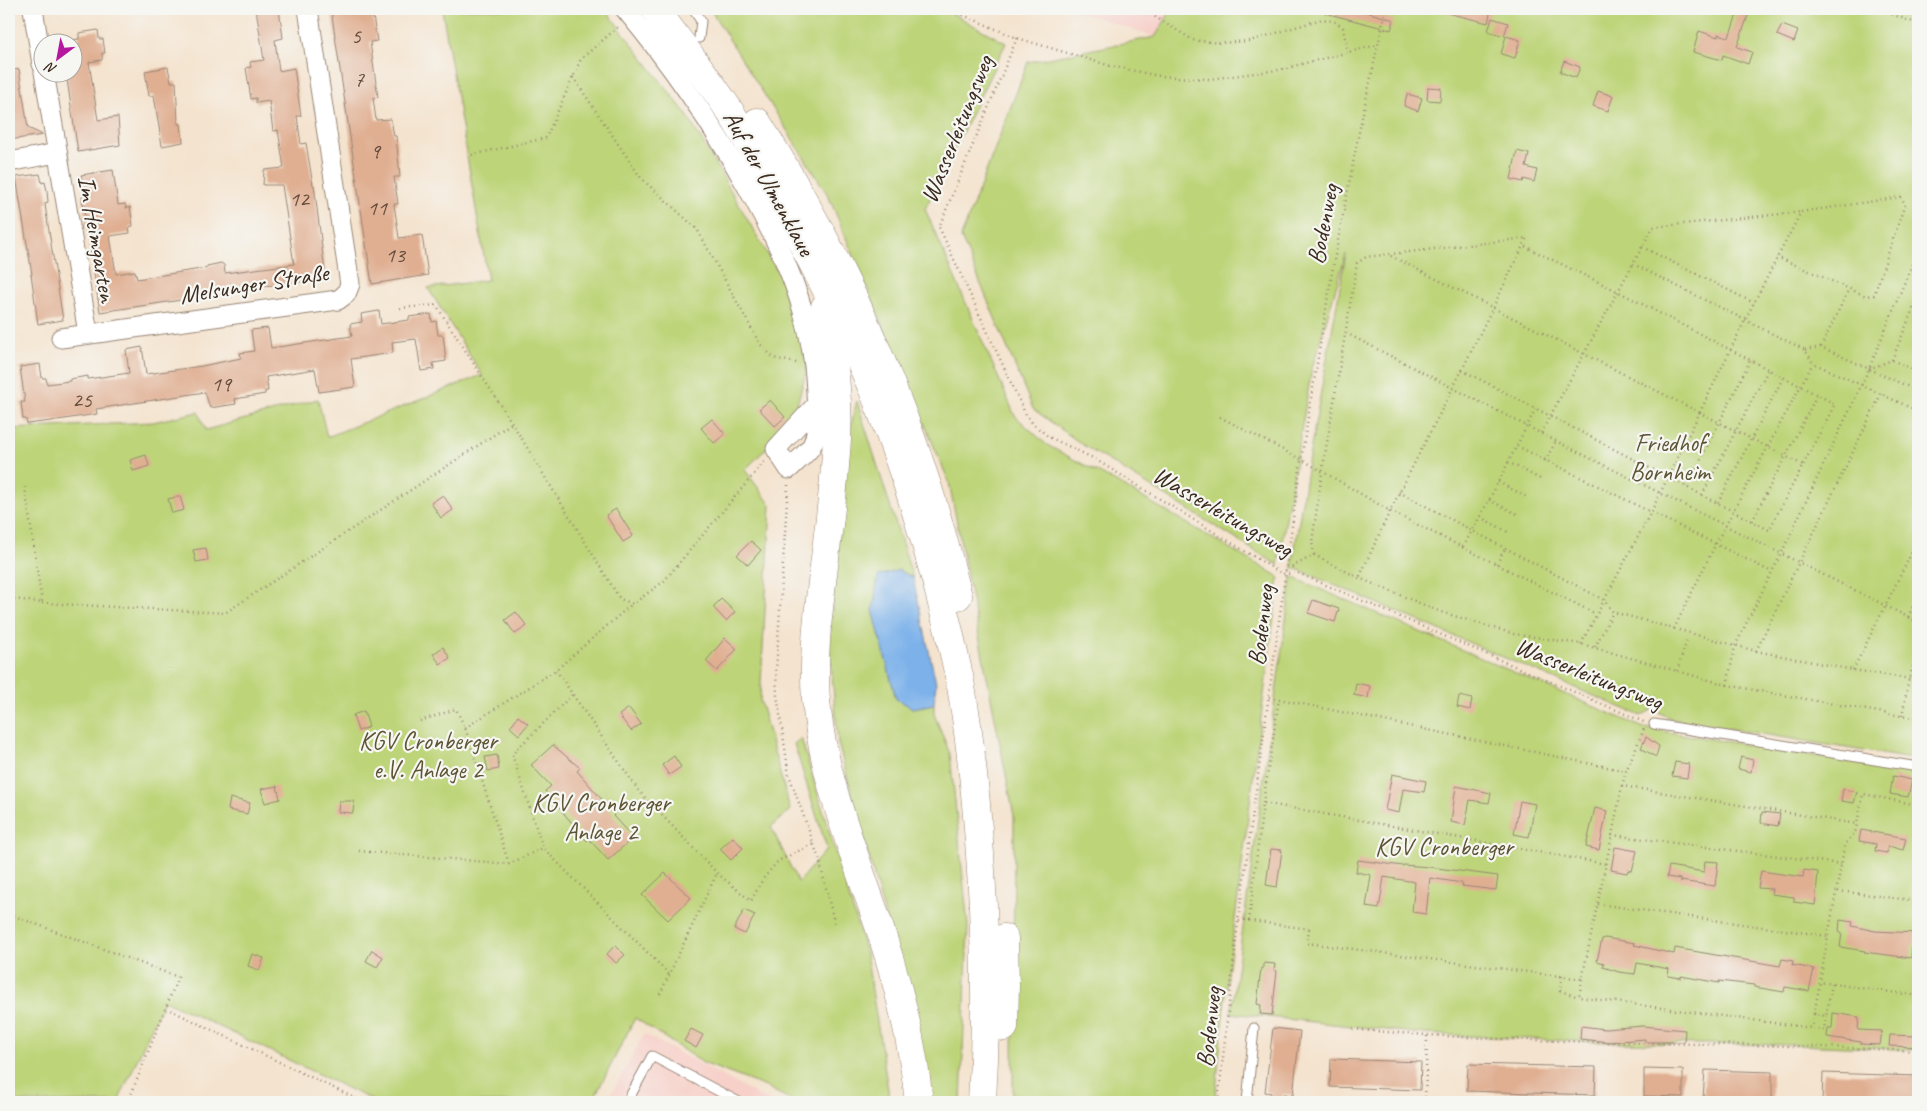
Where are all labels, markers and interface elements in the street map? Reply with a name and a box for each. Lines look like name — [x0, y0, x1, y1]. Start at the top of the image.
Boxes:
house number: 5 — [351, 22, 362, 50]
north arrow — [32, 32, 82, 82]
street label: Wasserleitungsweg — [913, 50, 1002, 207]
text: N — [41, 58, 60, 78]
house number: 7 — [354, 65, 365, 93]
street label: Auf der Ulmenklaue — [716, 105, 823, 263]
house number: 9 — [370, 137, 382, 165]
street label: Im Heimgarten — [70, 173, 124, 307]
street label: Bodenweg — [1300, 180, 1347, 267]
house number: 12 — [289, 185, 311, 213]
house number: 11 — [367, 194, 388, 222]
house number: 13 — [385, 241, 407, 269]
street label: Melsunger Straße — [177, 256, 332, 312]
house number: 19 — [211, 370, 233, 398]
house number: 25 — [72, 386, 93, 414]
park label: Friedhof Bornheim — [1630, 427, 1712, 488]
street label: Wasserleitungsweg — [1147, 459, 1300, 565]
street label: Bodenweg — [1240, 582, 1282, 667]
street label: Wasserleitungsweg — [1511, 630, 1668, 719]
park label: KGV Cronberger e.V. Anlage 2 — [359, 725, 499, 786]
park label: KGV Cronberger Anlage 2 — [532, 787, 672, 848]
park label: KGV Cronberger — [1375, 831, 1515, 863]
street label: Bodenweg — [1189, 984, 1229, 1069]

